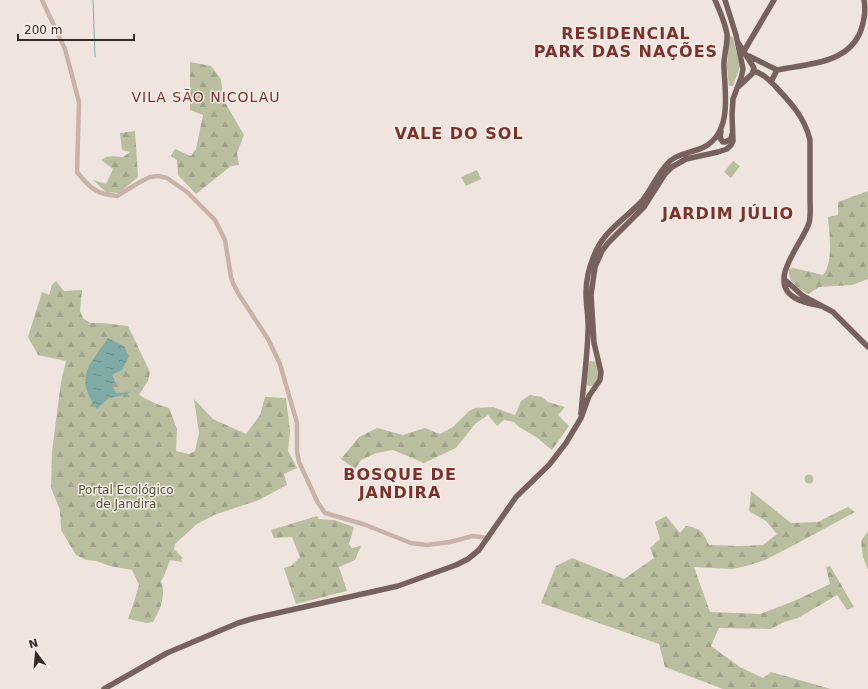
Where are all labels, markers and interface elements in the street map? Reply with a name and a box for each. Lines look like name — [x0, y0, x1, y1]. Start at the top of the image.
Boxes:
scale bar — [18, 16, 134, 42]
text: 200 m — [24, 23, 62, 37]
district label: RESIDENCIAL PARK DAS NAÇÕES — [534, 24, 718, 61]
district label: VILA SÃO NICOLAU — [131, 89, 281, 105]
district label: VALE DO SOL — [394, 124, 524, 143]
district label: JARDIM JÚLIO — [661, 204, 794, 223]
district label: BOSQUE DE JANDIRA — [343, 465, 457, 502]
park label: Portal Ecológico de Jandira — [78, 483, 174, 511]
north arrow — [16, 633, 56, 673]
text: N — [27, 636, 40, 651]

